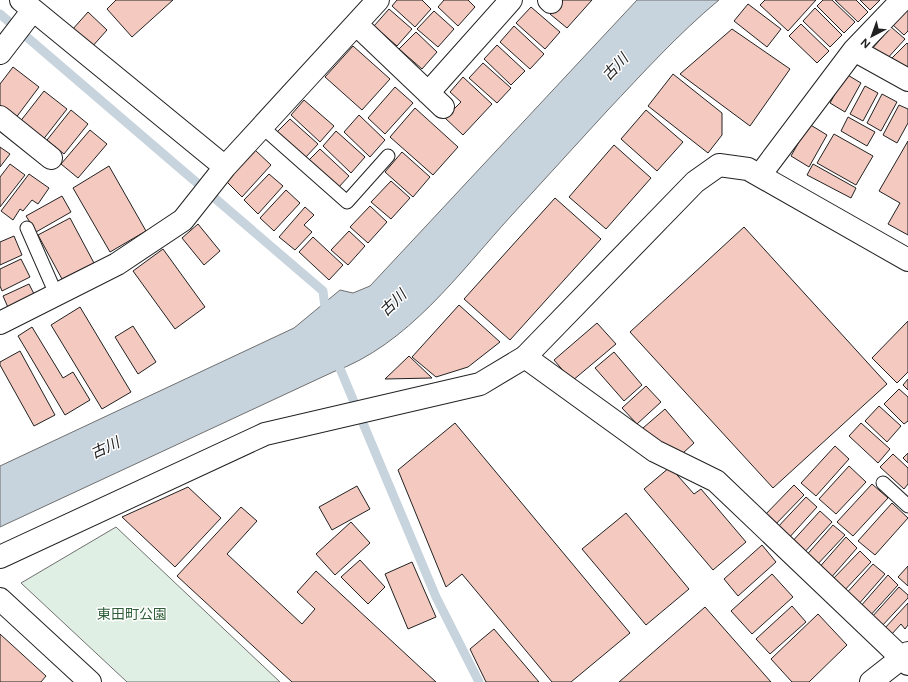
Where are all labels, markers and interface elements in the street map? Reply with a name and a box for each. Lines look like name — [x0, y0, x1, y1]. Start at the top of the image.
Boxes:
north arrow — [852, 16, 892, 56]
text: N — [858, 35, 873, 51]
water label: 古川 — [598, 48, 633, 84]
water label: 古川 — [376, 285, 411, 320]
water label: 古川 — [88, 433, 124, 462]
park label: 東田町公園 — [97, 606, 167, 623]

